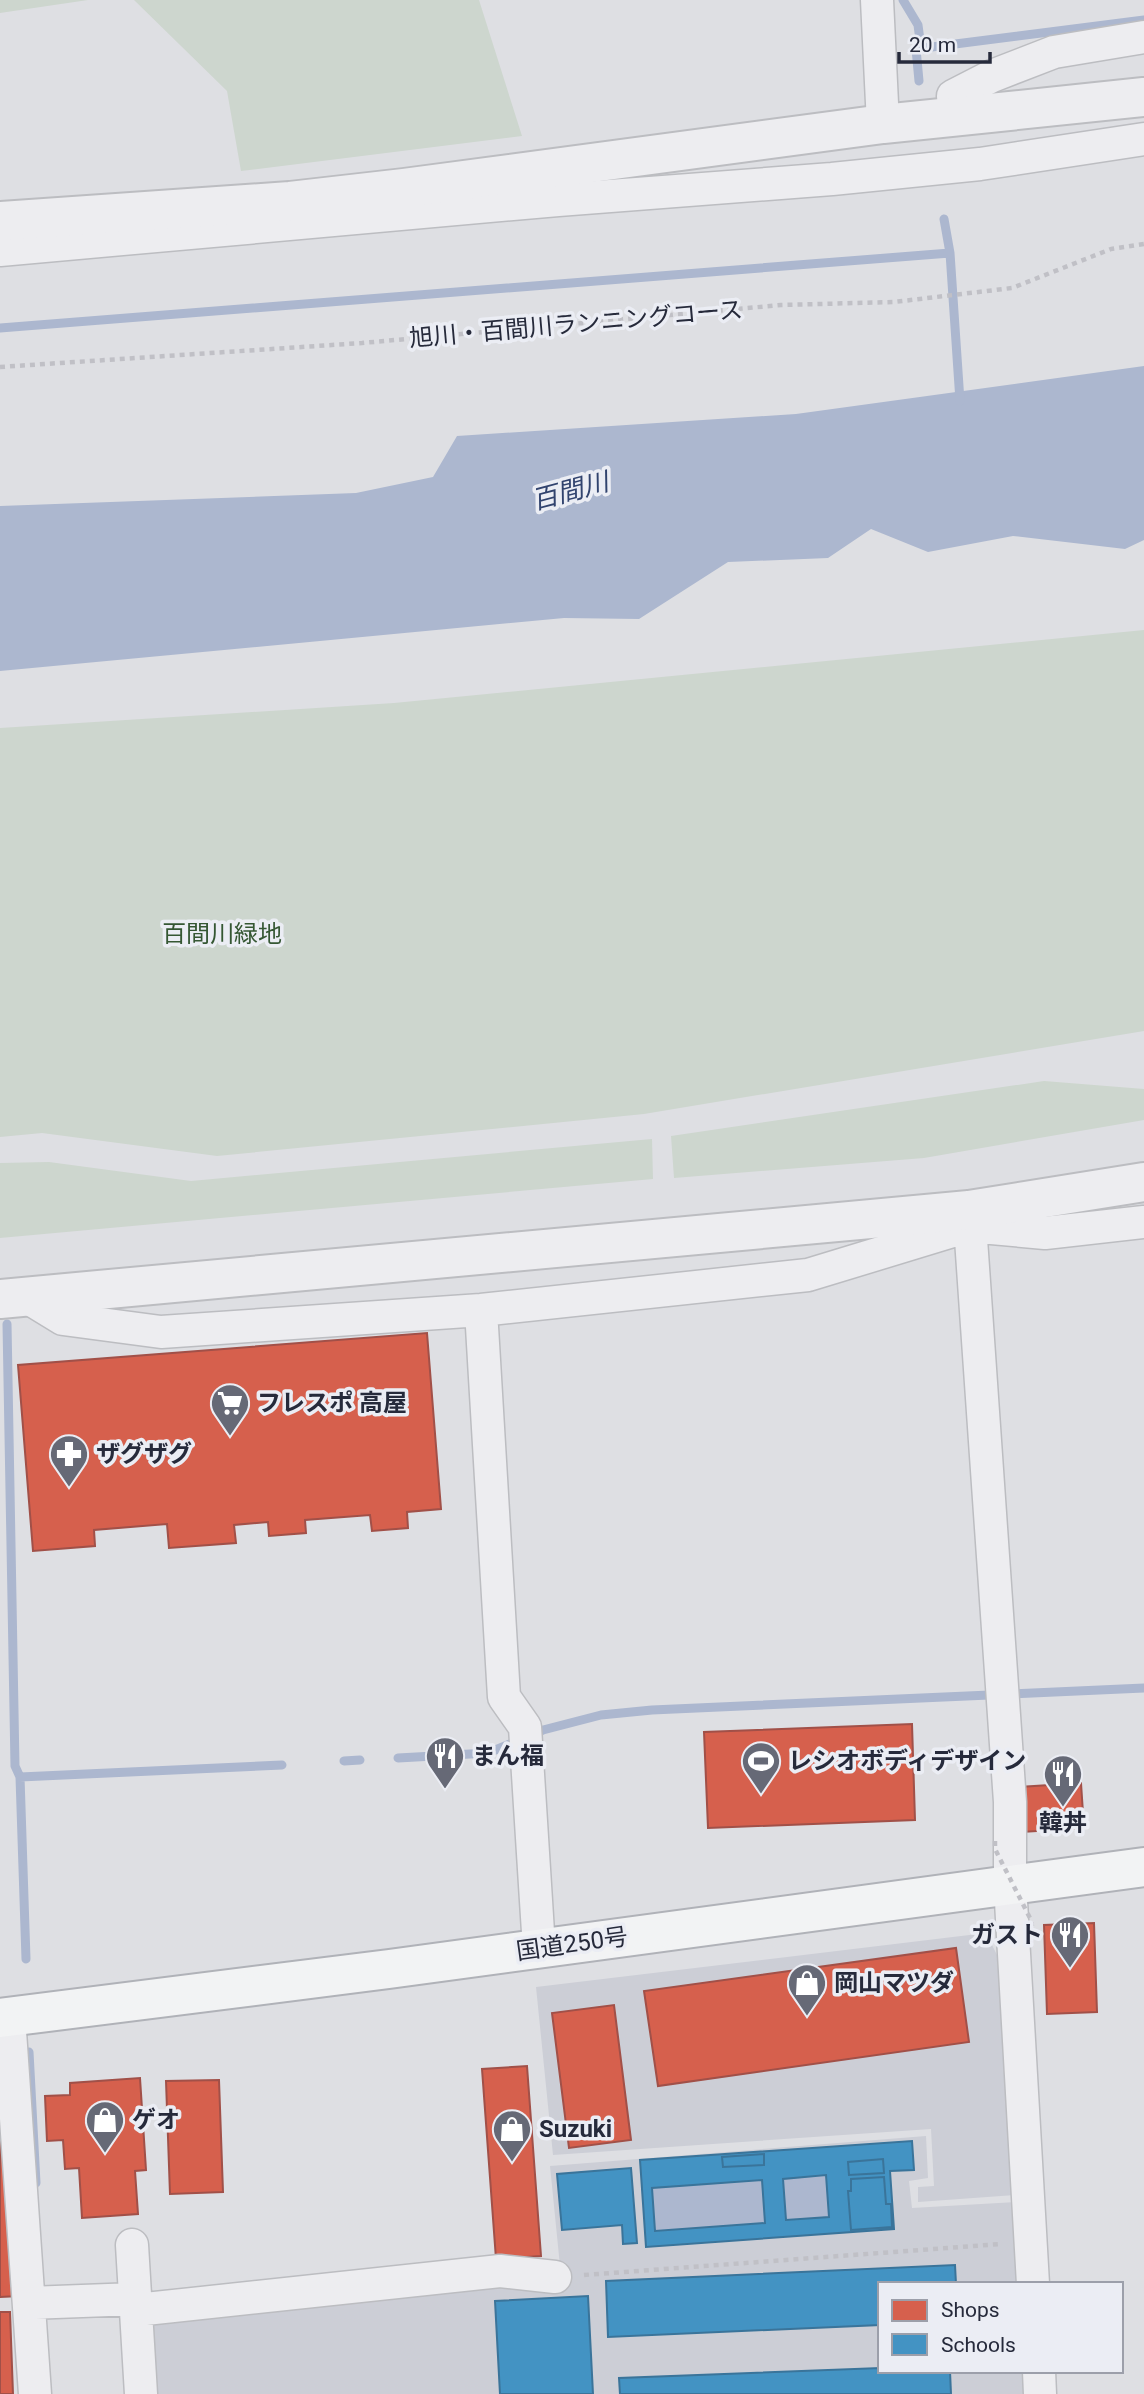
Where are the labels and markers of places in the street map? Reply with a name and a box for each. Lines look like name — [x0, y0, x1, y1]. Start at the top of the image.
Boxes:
supermarket icon: フレスポ 高屋 — [209, 1382, 251, 1437]
place label: フレスポ 高屋 — [257, 1389, 407, 1417]
pharmacy icon: ザグザグ — [48, 1433, 90, 1488]
place label: ザグザグ — [96, 1440, 192, 1468]
restaurant icon: まん福 — [424, 1735, 466, 1790]
sports icon: レシオボディデザイン — [740, 1740, 782, 1795]
place label: まん福 — [472, 1742, 544, 1770]
place label: レシオボディデザイン — [788, 1747, 1026, 1775]
restaurant icon: 韓丼 — [1042, 1753, 1084, 1808]
place label: 韓丼 — [1039, 1809, 1087, 1837]
restaurant icon: ガスト — [1049, 1914, 1091, 1969]
place label: ガスト — [971, 1921, 1043, 1949]
shop icon: 岡山マツダ — [786, 1962, 828, 2017]
place label: 岡山マツダ — [834, 1969, 954, 1997]
shop icon: ゲオ — [84, 2099, 126, 2154]
place label: ゲオ — [132, 2106, 180, 2134]
shop icon: Suzuki — [491, 2108, 533, 2163]
place label: Suzuki — [539, 2115, 612, 2143]

